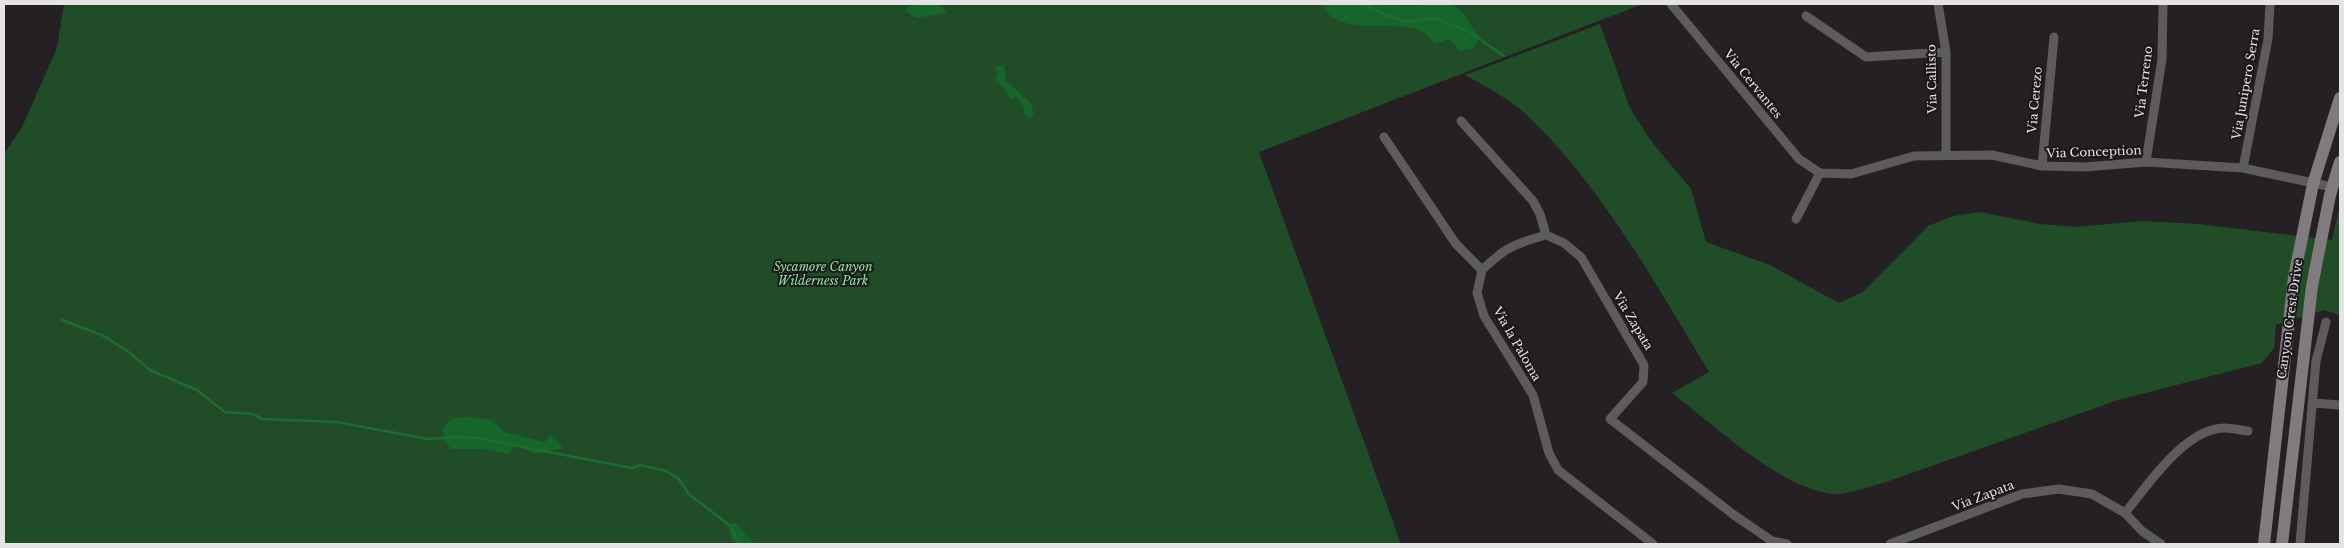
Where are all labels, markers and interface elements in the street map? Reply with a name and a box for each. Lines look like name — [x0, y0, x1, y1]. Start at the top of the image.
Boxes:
street label: Via Junipero Serra — [2228, 27, 2263, 142]
street label: Via Callisto — [1923, 44, 1940, 115]
street label: Via Cervantes — [1720, 45, 1786, 121]
street label: Via Terreno — [2132, 45, 2155, 120]
street label: Via Cerezo — [2024, 66, 2045, 135]
street label: Via Conception — [2045, 142, 2142, 161]
street label: Canyon Crest Drive — [2274, 258, 2305, 380]
park label: Sycamore Canyon Wilderness Park — [773, 259, 873, 288]
street label: Via Zapata — [1610, 288, 1657, 353]
street label: Via la Paloma — [1490, 303, 1545, 384]
street label: Via Zapata — [1949, 477, 2016, 515]

